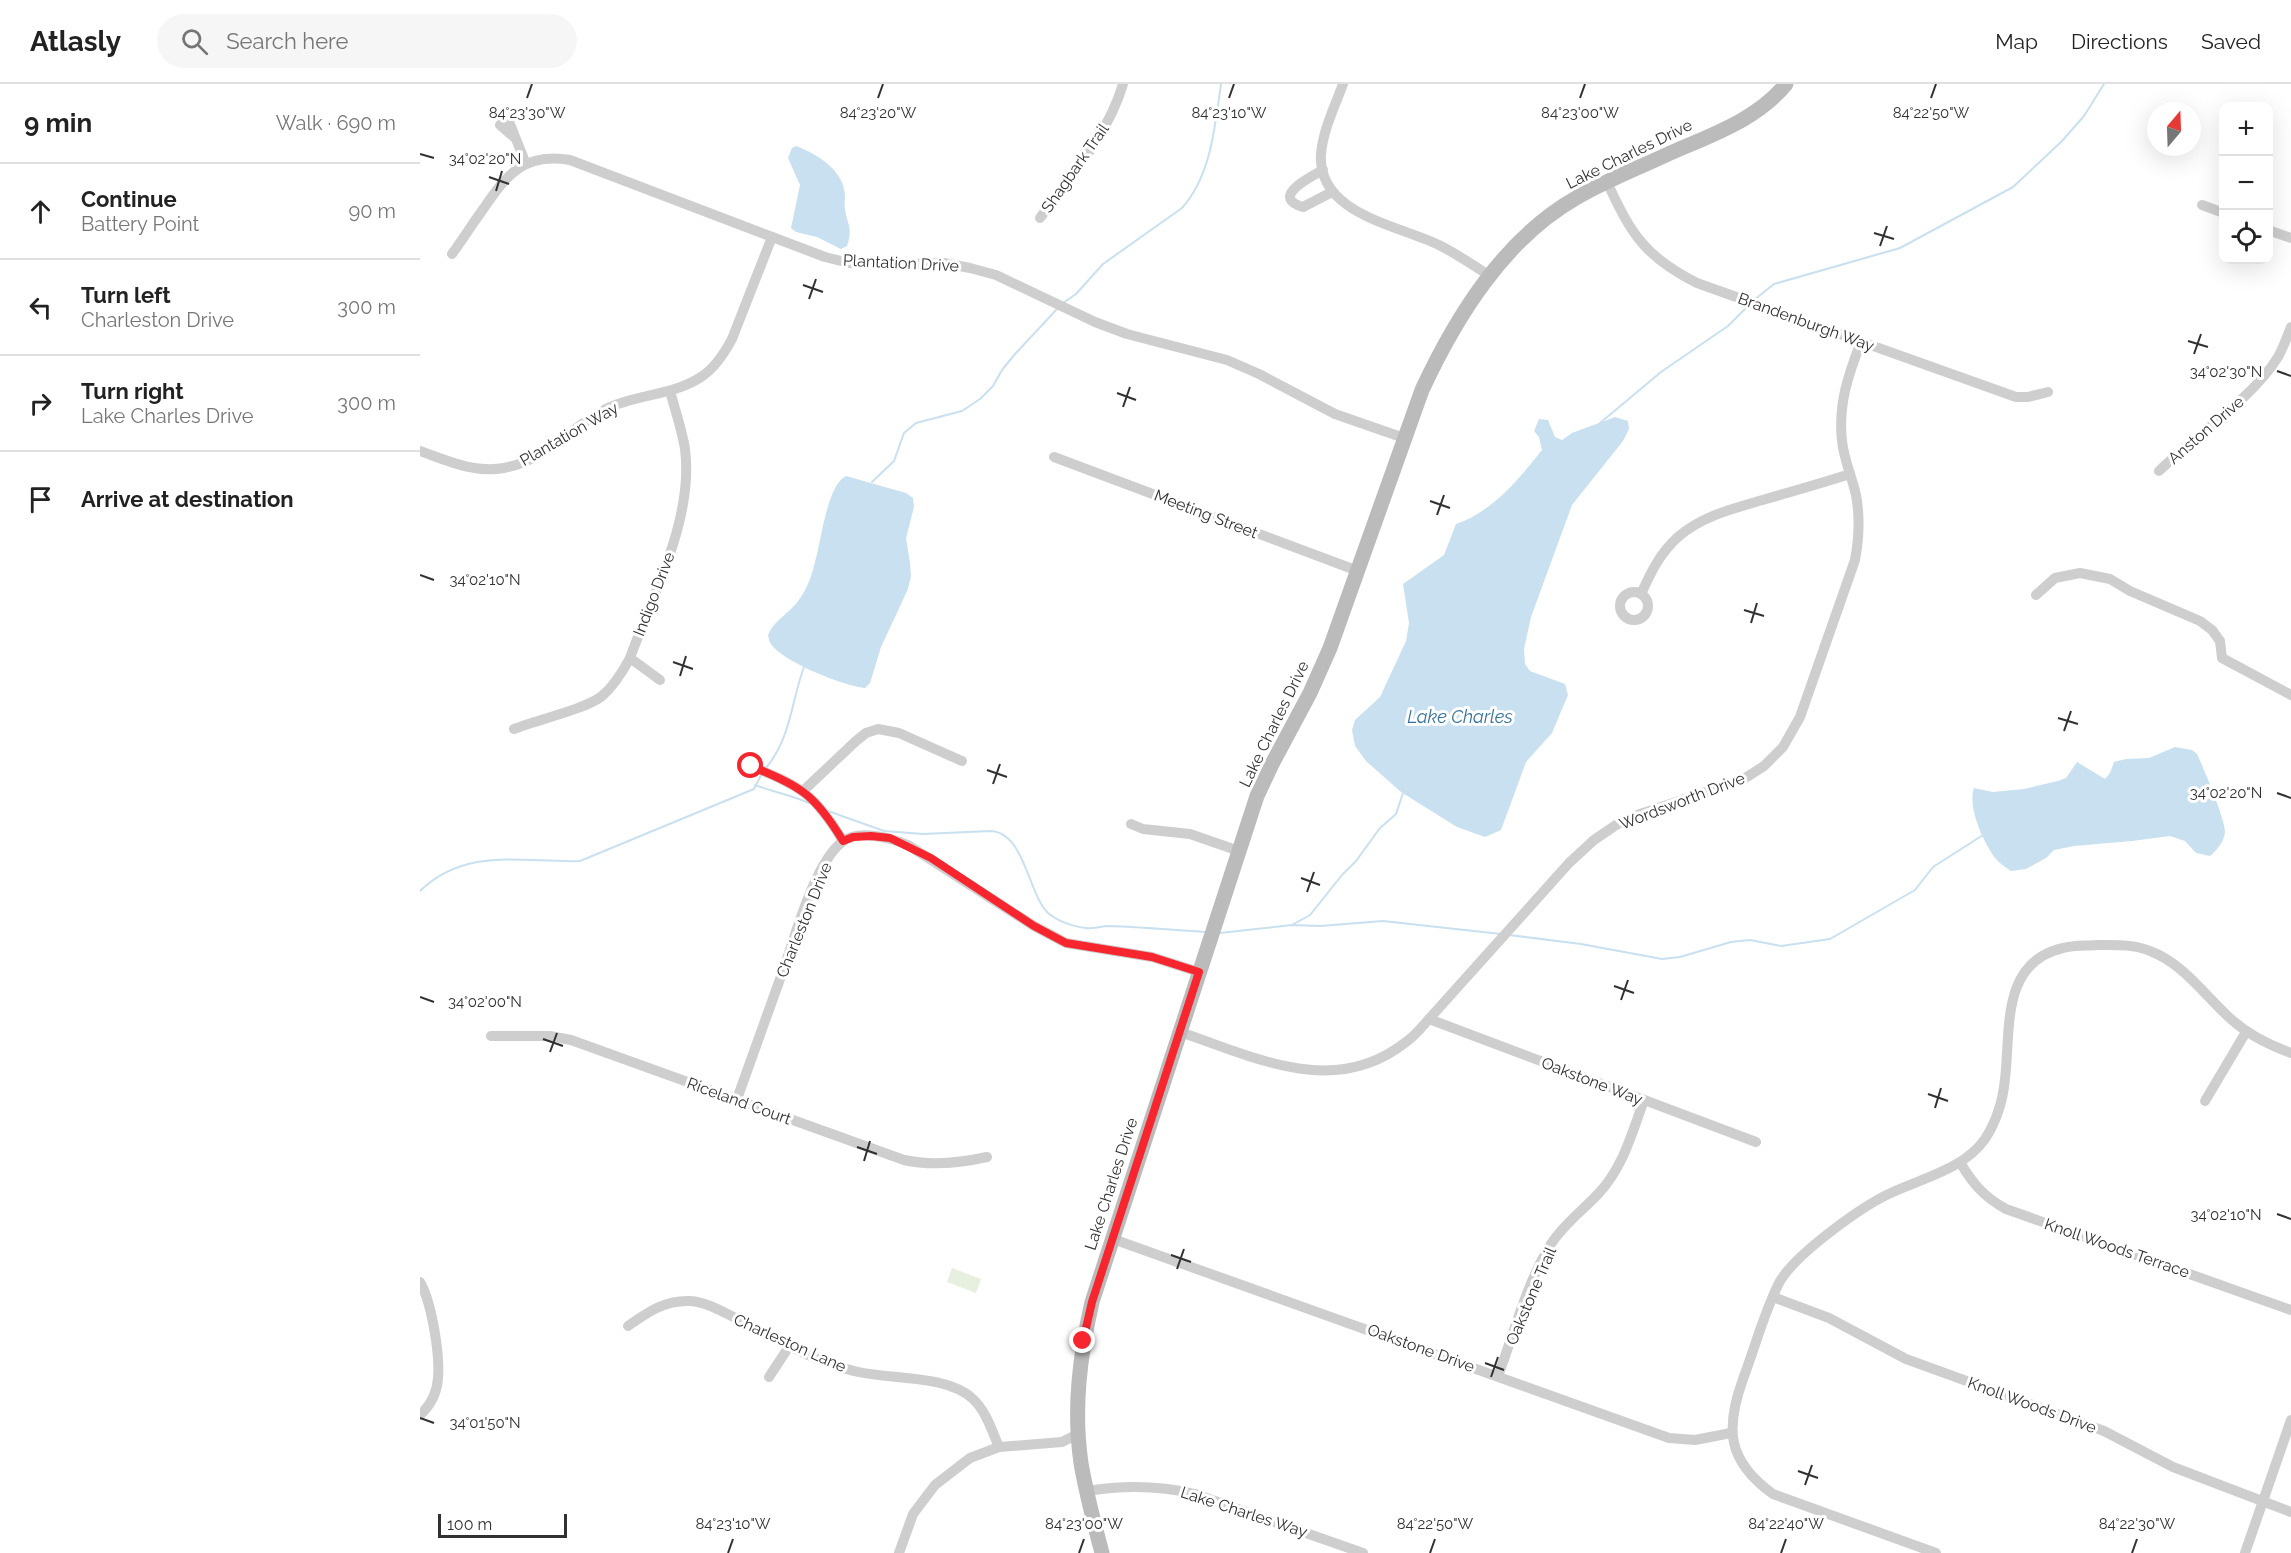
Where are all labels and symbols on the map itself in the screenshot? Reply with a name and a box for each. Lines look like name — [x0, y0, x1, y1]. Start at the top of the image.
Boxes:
north arrow — [2147, 102, 2201, 156]
text: 84°23'30"W — [489, 104, 566, 122]
text: 84°23'20"W — [840, 104, 917, 122]
text: 84°23'10"W — [1191, 104, 1267, 122]
text: 84°23'00"W — [1541, 104, 1619, 122]
text: 84°22'50"W — [1893, 104, 1970, 122]
street label: Lake Charles Drive — [1563, 115, 1695, 193]
street label: Shagbark Trail — [1037, 119, 1113, 216]
text: 34°02'20"N — [449, 150, 521, 168]
street label: Plantation Drive — [842, 250, 960, 276]
street label: Brandenburgh Way — [1735, 289, 1877, 356]
text: 34°02'30"N — [2190, 363, 2262, 381]
street label: Anston Drive — [2164, 392, 2248, 468]
street label: Plantation Way — [516, 398, 622, 470]
street label: Meeting Street — [1152, 486, 1261, 543]
street label: Indigo Drive — [629, 549, 679, 639]
text: 34°02'10"N — [449, 571, 521, 589]
street label: Lake Charles Drive — [1235, 658, 1313, 790]
water label: Lake Charles — [1407, 706, 1513, 727]
route start — [737, 752, 763, 778]
street label: Wordsworth Drive — [1617, 768, 1747, 834]
text: 34°02'20"N — [2190, 784, 2262, 802]
street label: Charleston Drive — [772, 860, 836, 980]
text: 34°02'00"N — [448, 993, 522, 1011]
street label: Oakstone Way — [1539, 1053, 1646, 1109]
street label: Riceland Court — [684, 1073, 794, 1129]
street label: Lake Charles Drive — [1081, 1115, 1141, 1253]
text: 34°02'10"N — [2190, 1206, 2262, 1224]
street label: Knoll Woods Terrace — [2042, 1214, 2192, 1282]
street label: Oakstone Trail — [1502, 1244, 1560, 1348]
street label: Charleston Lane — [731, 1310, 849, 1376]
street label: Oakstone Drive — [1365, 1320, 1477, 1376]
route end — [1069, 1327, 1095, 1353]
street label: Knoll Woods Drive — [1965, 1373, 2099, 1437]
text: 34°01'50"N — [450, 1414, 520, 1432]
street label: Lake Charles Way — [1178, 1483, 1310, 1542]
scale bar — [438, 1511, 567, 1538]
text: 84°23'10"W — [695, 1515, 771, 1533]
text: 84°23'00"W — [1045, 1515, 1123, 1533]
text: 84°22'50"W — [1397, 1515, 1474, 1533]
text: 84°22'40"W — [1748, 1515, 1824, 1533]
text: 84°22'30"W — [2099, 1515, 2176, 1533]

